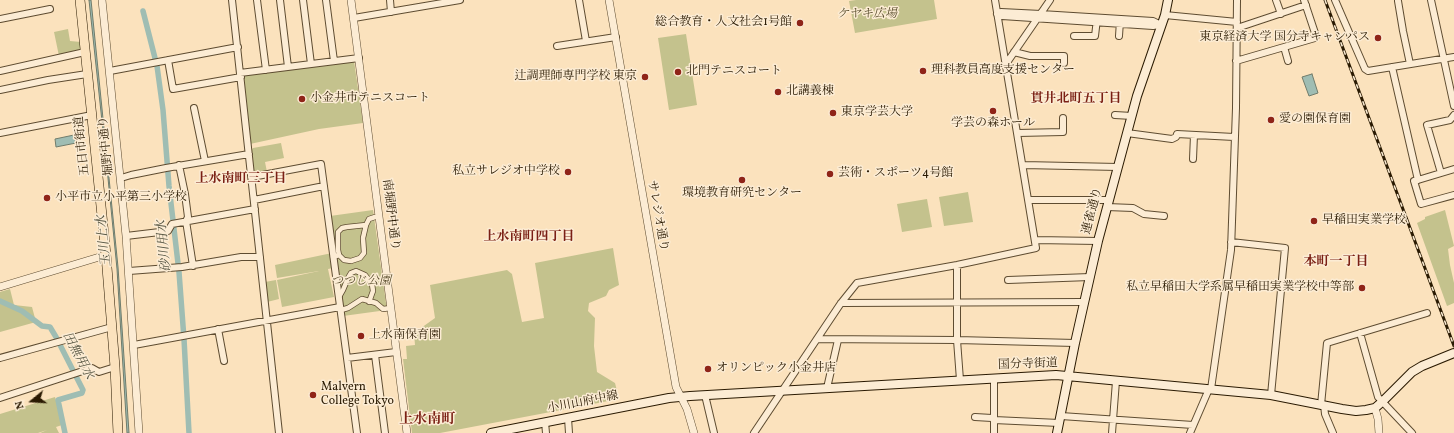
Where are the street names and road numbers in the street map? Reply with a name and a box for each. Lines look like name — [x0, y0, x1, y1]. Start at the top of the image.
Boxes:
street label: 五日市街道 — [73, 115, 93, 177]
street label: 堀野中通り — [97, 115, 117, 177]
street label: 南堀野中通り — [378, 178, 402, 252]
street label: サレジオ通り — [644, 179, 670, 253]
street label: 連雀通り — [1080, 186, 1106, 236]
street label: 国分寺街道 — [998, 357, 1058, 373]
street label: 小川山府中線 — [546, 389, 620, 417]

